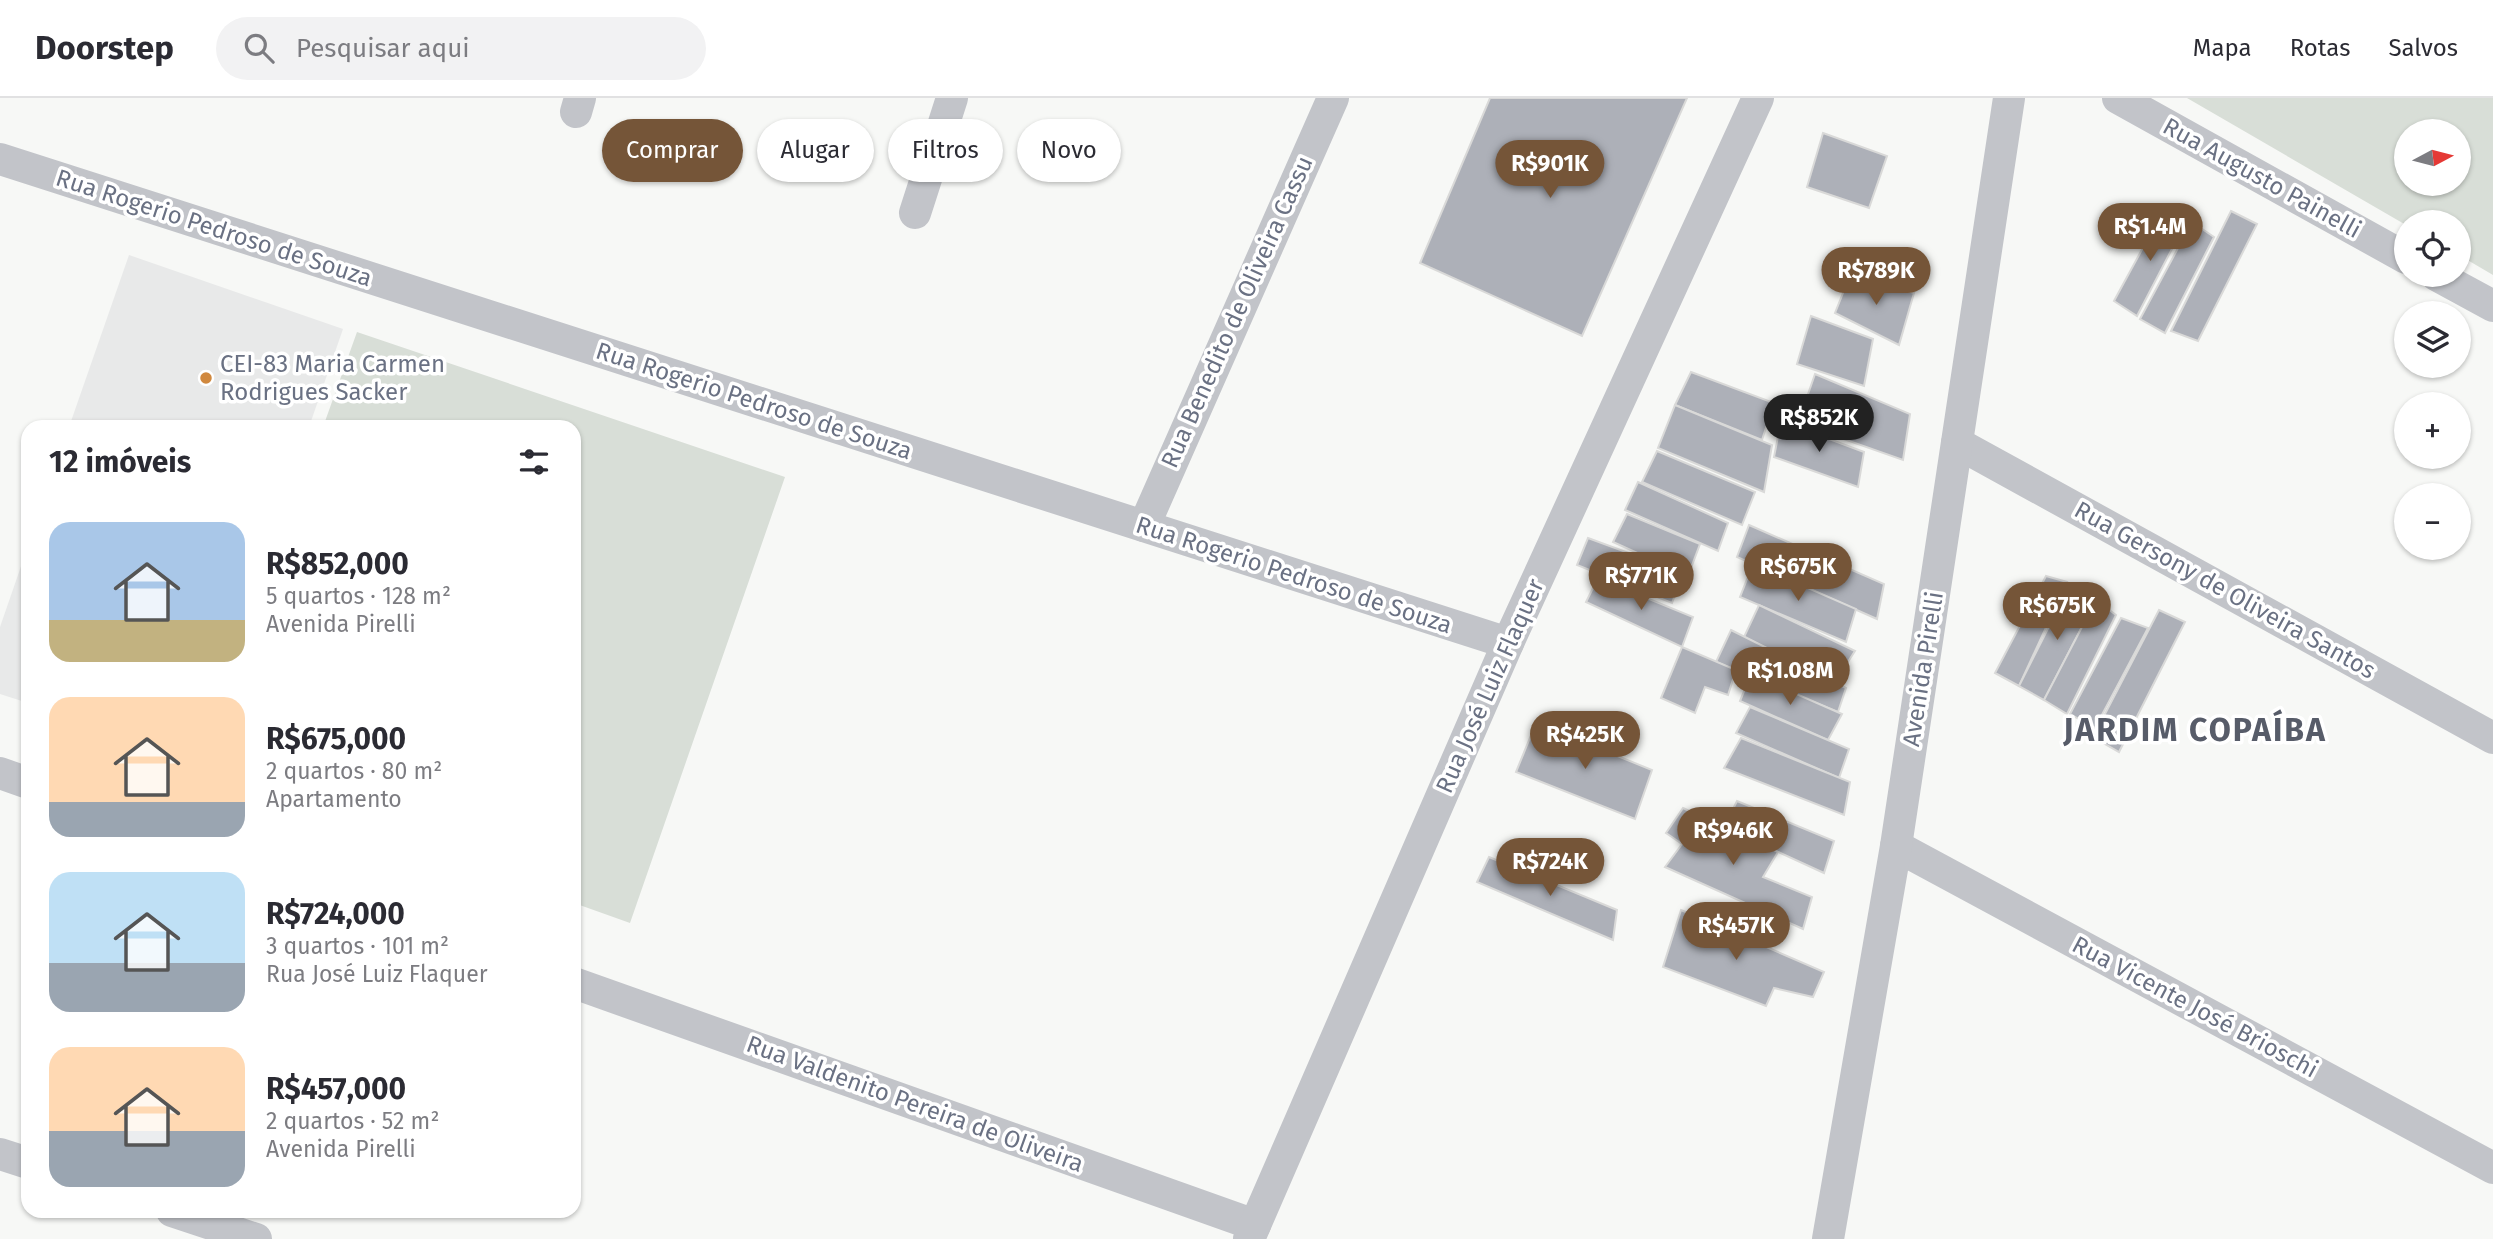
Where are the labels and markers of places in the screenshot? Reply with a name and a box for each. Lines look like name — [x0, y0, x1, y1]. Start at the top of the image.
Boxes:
pin: R$901K — [1493, 140, 1607, 200]
pin: R$1.4M — [2093, 204, 2207, 263]
pin: R$789K — [1819, 248, 1933, 307]
place label: CEI-83 Maria Carmen Rodrigues Sacker — [220, 350, 445, 406]
marker: CEI-83 Maria Carmen Rodrigues Sacker — [198, 370, 214, 386]
pin: R$852K — [1762, 394, 1876, 454]
pin: R$675K — [1741, 544, 1855, 603]
pin: R$771K — [1584, 552, 1698, 612]
pin: R$675K — [2000, 582, 2114, 642]
pin: R$1.08M — [1725, 648, 1855, 707]
pin: R$425K — [1528, 712, 1642, 771]
pin: R$946K — [1676, 808, 1790, 867]
pin: R$724K — [1493, 838, 1607, 898]
pin: R$457K — [1679, 902, 1793, 962]

